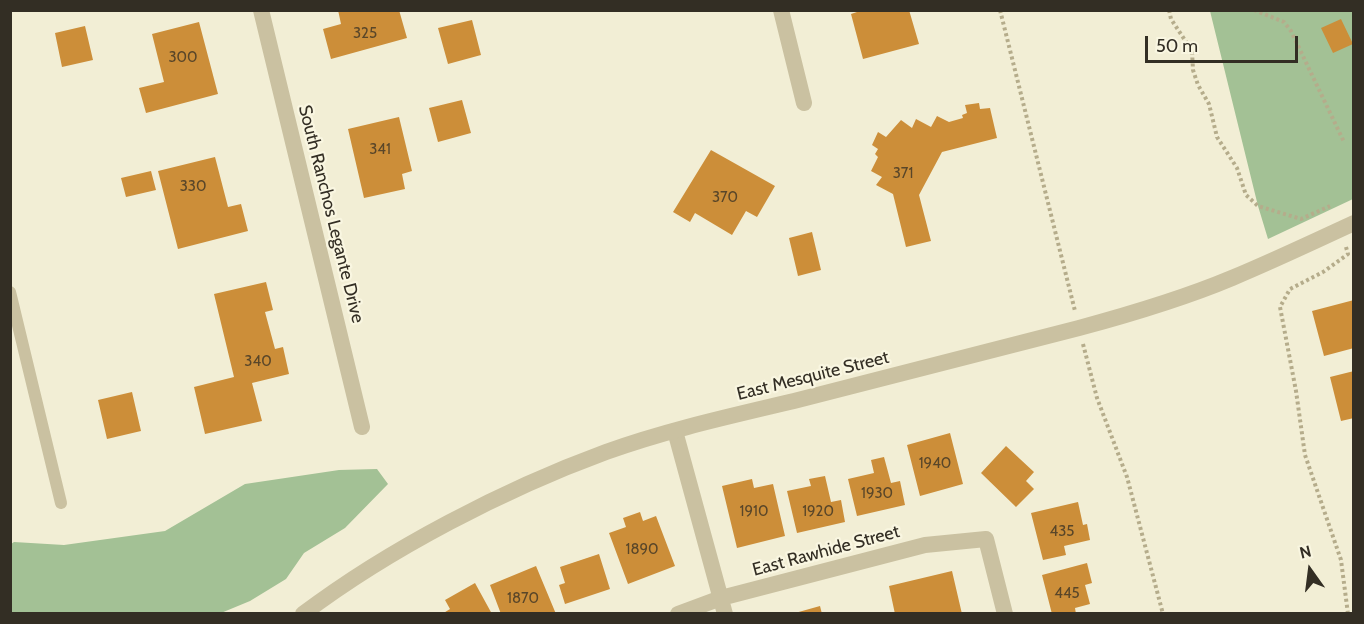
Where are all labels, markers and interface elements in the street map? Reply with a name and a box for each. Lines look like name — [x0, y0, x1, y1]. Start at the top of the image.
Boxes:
scale bar — [1148, 24, 1301, 62]
house number: 325 — [353, 25, 377, 43]
text: 50 m — [1156, 35, 1198, 57]
house number: 300 — [168, 49, 198, 67]
street label: South Ranchos Legante Drive — [293, 103, 369, 325]
house number: 341 — [369, 141, 391, 159]
house number: 371 — [893, 165, 913, 183]
house number: 330 — [180, 178, 206, 196]
house number: 370 — [712, 189, 738, 207]
street label: East Mesquite Street — [735, 347, 891, 405]
house number: 340 — [244, 353, 272, 371]
house number: 1940 — [919, 455, 951, 473]
house number: 1930 — [861, 485, 893, 503]
house number: 1910 — [740, 503, 768, 521]
house number: 1920 — [802, 503, 834, 521]
street label: East Rawhide Street — [750, 521, 902, 581]
house number: 435 — [1050, 523, 1074, 541]
north arrow — [1280, 540, 1340, 600]
house number: 1890 — [626, 541, 658, 559]
text: N — [1298, 541, 1313, 563]
house number: 445 — [1054, 585, 1080, 603]
house number: 1870 — [507, 590, 539, 608]

